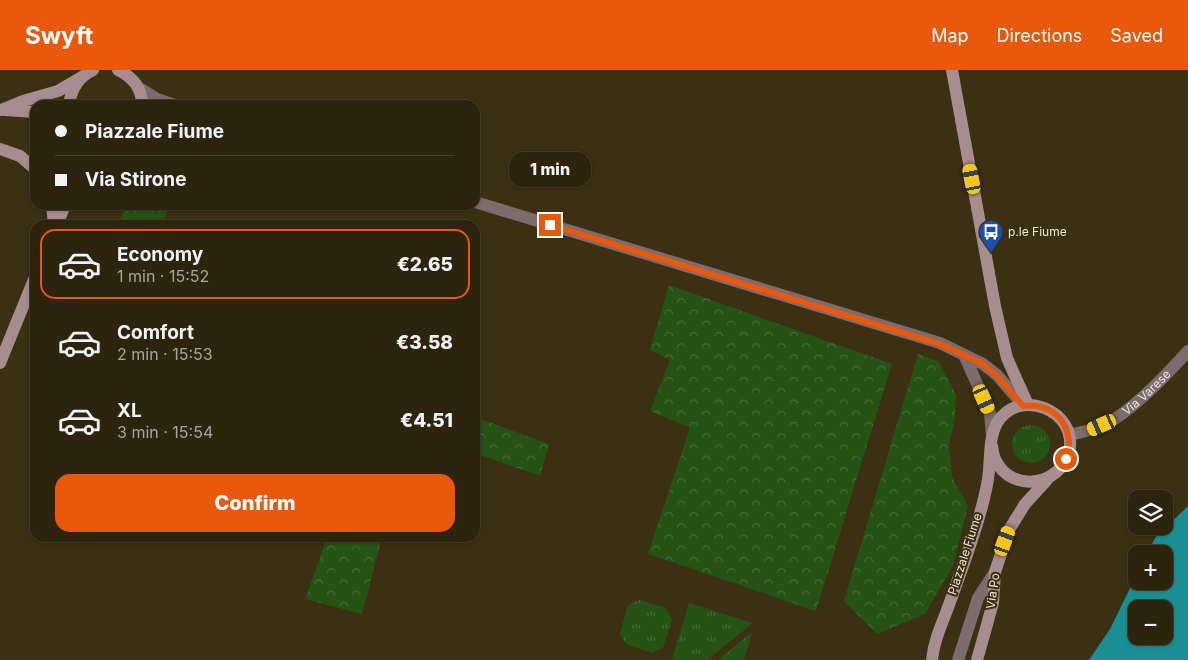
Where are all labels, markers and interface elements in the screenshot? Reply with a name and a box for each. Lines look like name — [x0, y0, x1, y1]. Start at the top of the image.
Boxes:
text: Swyft — [25, 21, 93, 50]
text: Map — [931, 25, 969, 46]
text: Directions — [997, 25, 1082, 46]
text: Saved — [1110, 25, 1163, 46]
text: Piazzale Fiume — [85, 120, 224, 143]
callout: 1 min — [509, 152, 591, 188]
text: 1 min — [530, 159, 570, 179]
car — [961, 163, 982, 195]
text: Via Stirone — [85, 168, 187, 191]
route end — [539, 214, 561, 236]
bus stop icon: p.le Fiume — [978, 219, 1004, 253]
place label: p.le Fiume — [1008, 224, 1067, 239]
icon: car — [57, 242, 102, 287]
text: Economy — [117, 243, 203, 266]
text: €2.65 — [397, 253, 453, 276]
text: 1 min · 15:52 — [117, 266, 209, 286]
icon: car — [57, 320, 102, 365]
text: Comfort — [117, 321, 194, 344]
text: €3.58 — [396, 331, 453, 354]
text: 2 min · 15:53 — [117, 344, 213, 364]
street label: Via Varese — [1119, 366, 1174, 418]
car — [971, 382, 996, 416]
icon: car — [57, 398, 102, 443]
text: XL — [117, 399, 142, 422]
text: €4.51 — [400, 409, 453, 432]
car — [1085, 412, 1118, 438]
text: 3 min · 15:54 — [117, 422, 213, 442]
route start — [1055, 448, 1077, 470]
button: Confirm — [55, 474, 455, 532]
map controls — [1128, 490, 1173, 645]
button: layers — [1128, 490, 1173, 535]
street label: Piazzale Fiume — [944, 511, 985, 597]
car — [992, 524, 1017, 558]
button: + — [1128, 545, 1173, 590]
street label: Via Po — [983, 572, 1002, 610]
button: − — [1128, 600, 1173, 645]

